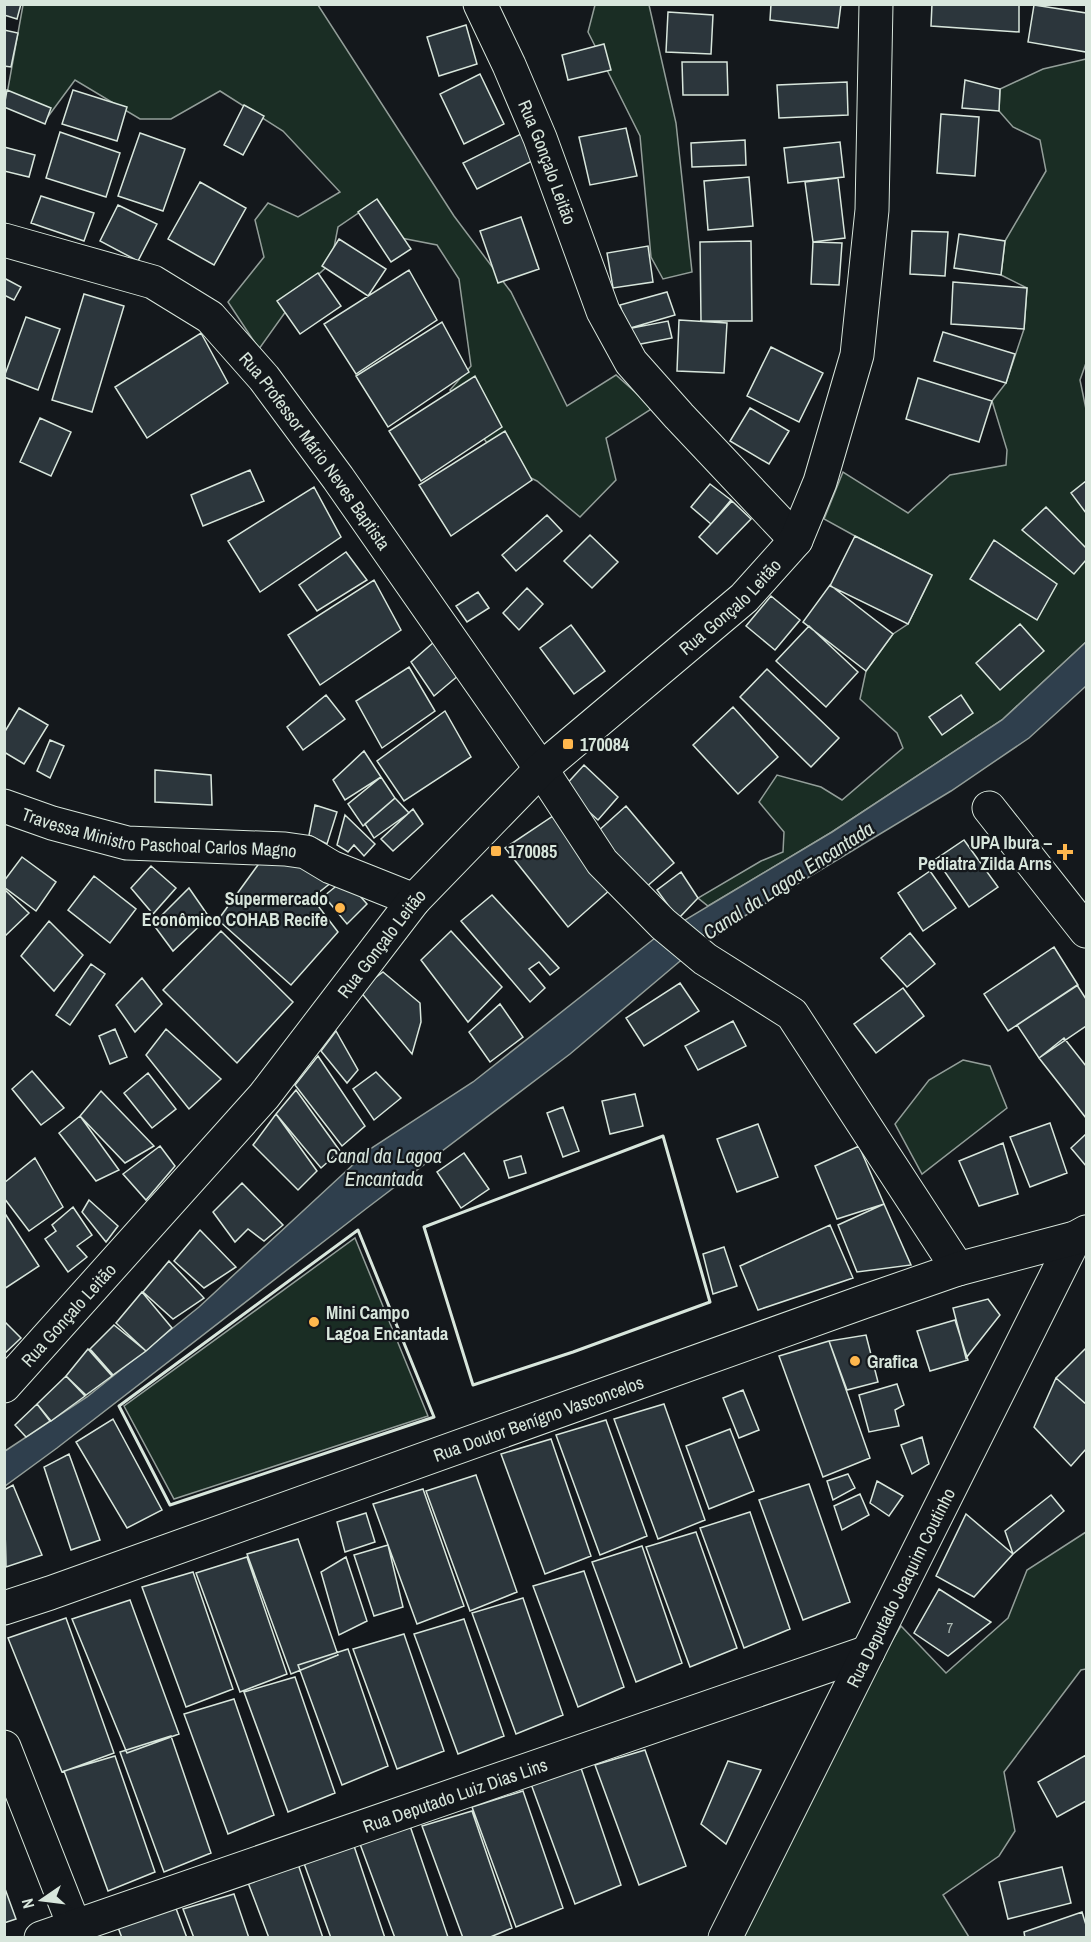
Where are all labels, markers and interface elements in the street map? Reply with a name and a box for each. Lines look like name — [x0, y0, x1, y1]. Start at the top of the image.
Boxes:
street label: Rua Gonçalo Leitão — [513, 96, 583, 228]
street label: Rua Professor Mário Neves Baptista — [234, 346, 397, 555]
street label: Rua Gonçalo Leitão — [673, 553, 786, 660]
place label: 170084 — [580, 732, 630, 757]
marker: 170084 — [561, 737, 575, 751]
street label: Travessa Ministro Paschoal Carlos Magno — [18, 801, 298, 863]
water label: Canal da Lagoa Encantada — [697, 815, 879, 945]
place label: UPA Ibura – Pediatra Zilda Arns — [918, 830, 1053, 876]
place label: 170085 — [508, 839, 557, 864]
marker: UPA Ibura – Pediatra Zilda Arns — [1056, 843, 1074, 861]
marker: 170085 — [489, 844, 503, 858]
street label: Rua Gonçalo Leitão — [331, 883, 431, 1003]
place label: Supermercado Econômico COHAB Recife — [142, 886, 328, 932]
marker: Supermercado Econômico COHAB Recife — [333, 901, 347, 915]
water label: Canal da Lagoa Encantada — [326, 1142, 442, 1192]
street label: Rua Gonçalo Leitão — [15, 1257, 121, 1372]
place label: Mini Campo Lagoa Encantada — [326, 1300, 449, 1346]
marker: Mini Campo Lagoa Encantada — [307, 1315, 321, 1329]
place label: Grafica — [867, 1349, 919, 1374]
marker: Grafica — [848, 1354, 862, 1368]
street label: Rua Doutor Benígno Vasconcelos — [430, 1369, 647, 1467]
street label: Rua Deputado Joaquim Coutinho — [840, 1483, 961, 1691]
house number: 7 — [947, 1617, 954, 1638]
street label: Rua Deputado Luiz Dias Lins — [359, 1751, 551, 1838]
north arrow — [12, 1870, 72, 1930]
text: N — [16, 1896, 39, 1911]

